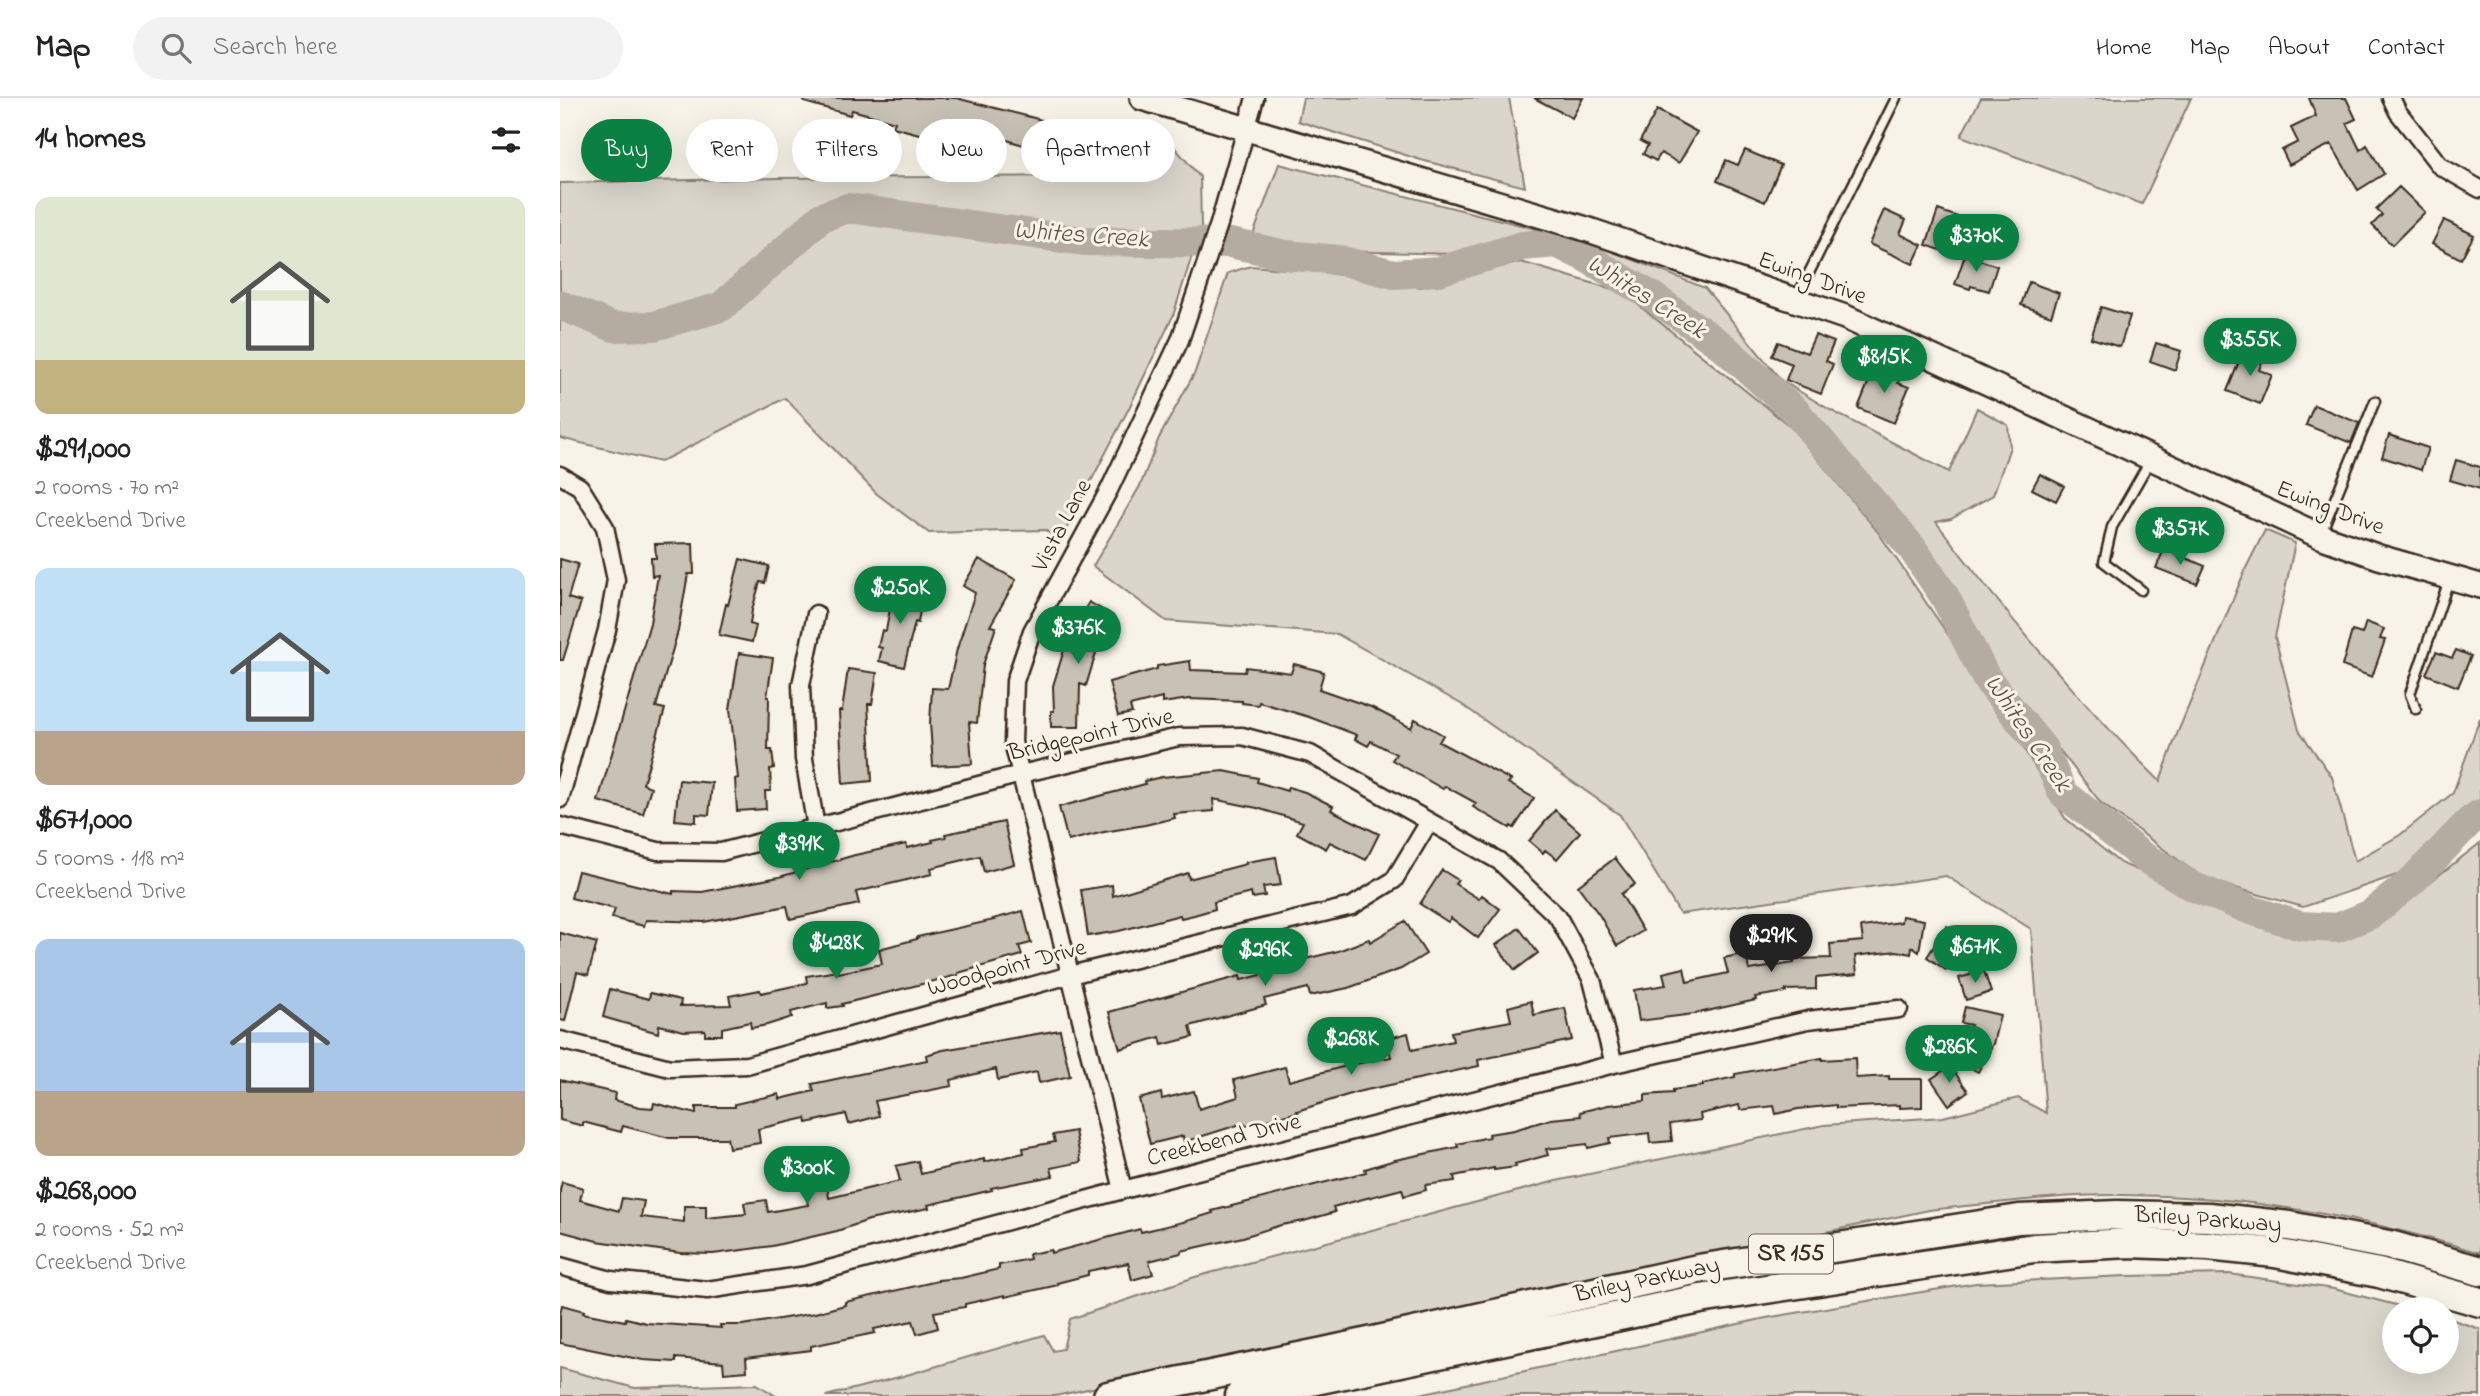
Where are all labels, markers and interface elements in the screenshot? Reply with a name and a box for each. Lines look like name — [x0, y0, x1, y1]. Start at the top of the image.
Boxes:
search box — [133, 17, 623, 80]
text: Map — [35, 24, 91, 72]
icon: search — [157, 29, 195, 67]
text: Search here — [213, 29, 337, 67]
text: Home — [2096, 31, 2152, 66]
text: Map — [2190, 31, 2230, 66]
text: About — [2268, 31, 2330, 66]
text: Contact — [2368, 31, 2445, 66]
text: 14 homes — [35, 118, 146, 162]
chip: Buy — [581, 119, 672, 182]
chip: Rent — [686, 119, 778, 182]
chip: Filters — [792, 119, 902, 182]
chip: New — [916, 119, 1007, 182]
chip: Apartment — [1021, 119, 1175, 182]
icon: filters — [487, 121, 525, 159]
water label: Whites Creek — [1013, 212, 1151, 260]
pin: $370K — [1927, 214, 2025, 274]
text: $370K — [1949, 220, 2003, 253]
icon: home — [217, 243, 343, 369]
street label: Ewing Drive — [1753, 243, 1871, 315]
water label: Whites Creek — [1579, 246, 1714, 351]
pin: $355K — [2201, 318, 2299, 378]
text: $355K — [2220, 324, 2280, 357]
pin: $815K — [1835, 336, 1933, 395]
text: $815K — [1857, 341, 1911, 374]
text: $291,000 — [35, 428, 131, 472]
text: 2 rooms · 70 m² — [35, 472, 179, 505]
street label: Ewing Drive — [2271, 472, 2389, 546]
street label: Vista Lane — [1023, 473, 1102, 579]
text: Creekbend Drive — [35, 505, 186, 538]
pin: $357K — [2131, 508, 2229, 567]
text: $357K — [2151, 513, 2209, 546]
pin: $250K — [851, 566, 949, 626]
text: $250K — [870, 572, 930, 605]
pin: $376K — [1029, 606, 1127, 666]
text: $376K — [1051, 612, 1105, 645]
icon: home — [217, 614, 343, 740]
water label: Whites Creek — [1974, 668, 2081, 802]
street label: Bridgepoint Drive — [1004, 700, 1177, 772]
text: $671,000 — [35, 799, 132, 843]
pin: $391K — [750, 822, 848, 882]
text: $391K — [775, 828, 823, 861]
text: 5 rooms · 118 m² — [35, 843, 185, 876]
text: Creekbend Drive — [35, 876, 186, 909]
pin: $291K — [1722, 914, 1820, 974]
text: $291K — [1746, 920, 1796, 953]
pin: $428K — [787, 922, 885, 981]
pin: $671K — [1926, 926, 2024, 985]
text: $428K — [809, 927, 863, 960]
pin: $296K — [1216, 928, 1314, 988]
street label: Woodpoint Drive — [924, 931, 1090, 1007]
text: $671K — [1949, 931, 2001, 964]
text: $296K — [1238, 934, 1292, 967]
icon: home — [217, 985, 343, 1111]
pin: $268K — [1302, 1018, 1400, 1077]
text: $268K — [1323, 1023, 1379, 1056]
pin: $286K — [1900, 1026, 1998, 1085]
text: $286K — [1921, 1031, 1977, 1064]
street label: Creekbend Drive — [1143, 1105, 1305, 1177]
pin: $300K — [758, 1146, 856, 1206]
text: $300K — [780, 1152, 834, 1185]
text: $268,000 — [35, 1170, 137, 1214]
street label: Briley Parkway — [2132, 1198, 2283, 1245]
text: 2 rooms · 52 m² — [35, 1214, 184, 1247]
road number: SR 155 — [1749, 1234, 1833, 1274]
text: Creekbend Drive — [35, 1247, 186, 1280]
street label: Briley Parkway — [1570, 1249, 1723, 1315]
map controls — [2382, 1297, 2459, 1374]
button: locate — [2382, 1297, 2459, 1374]

